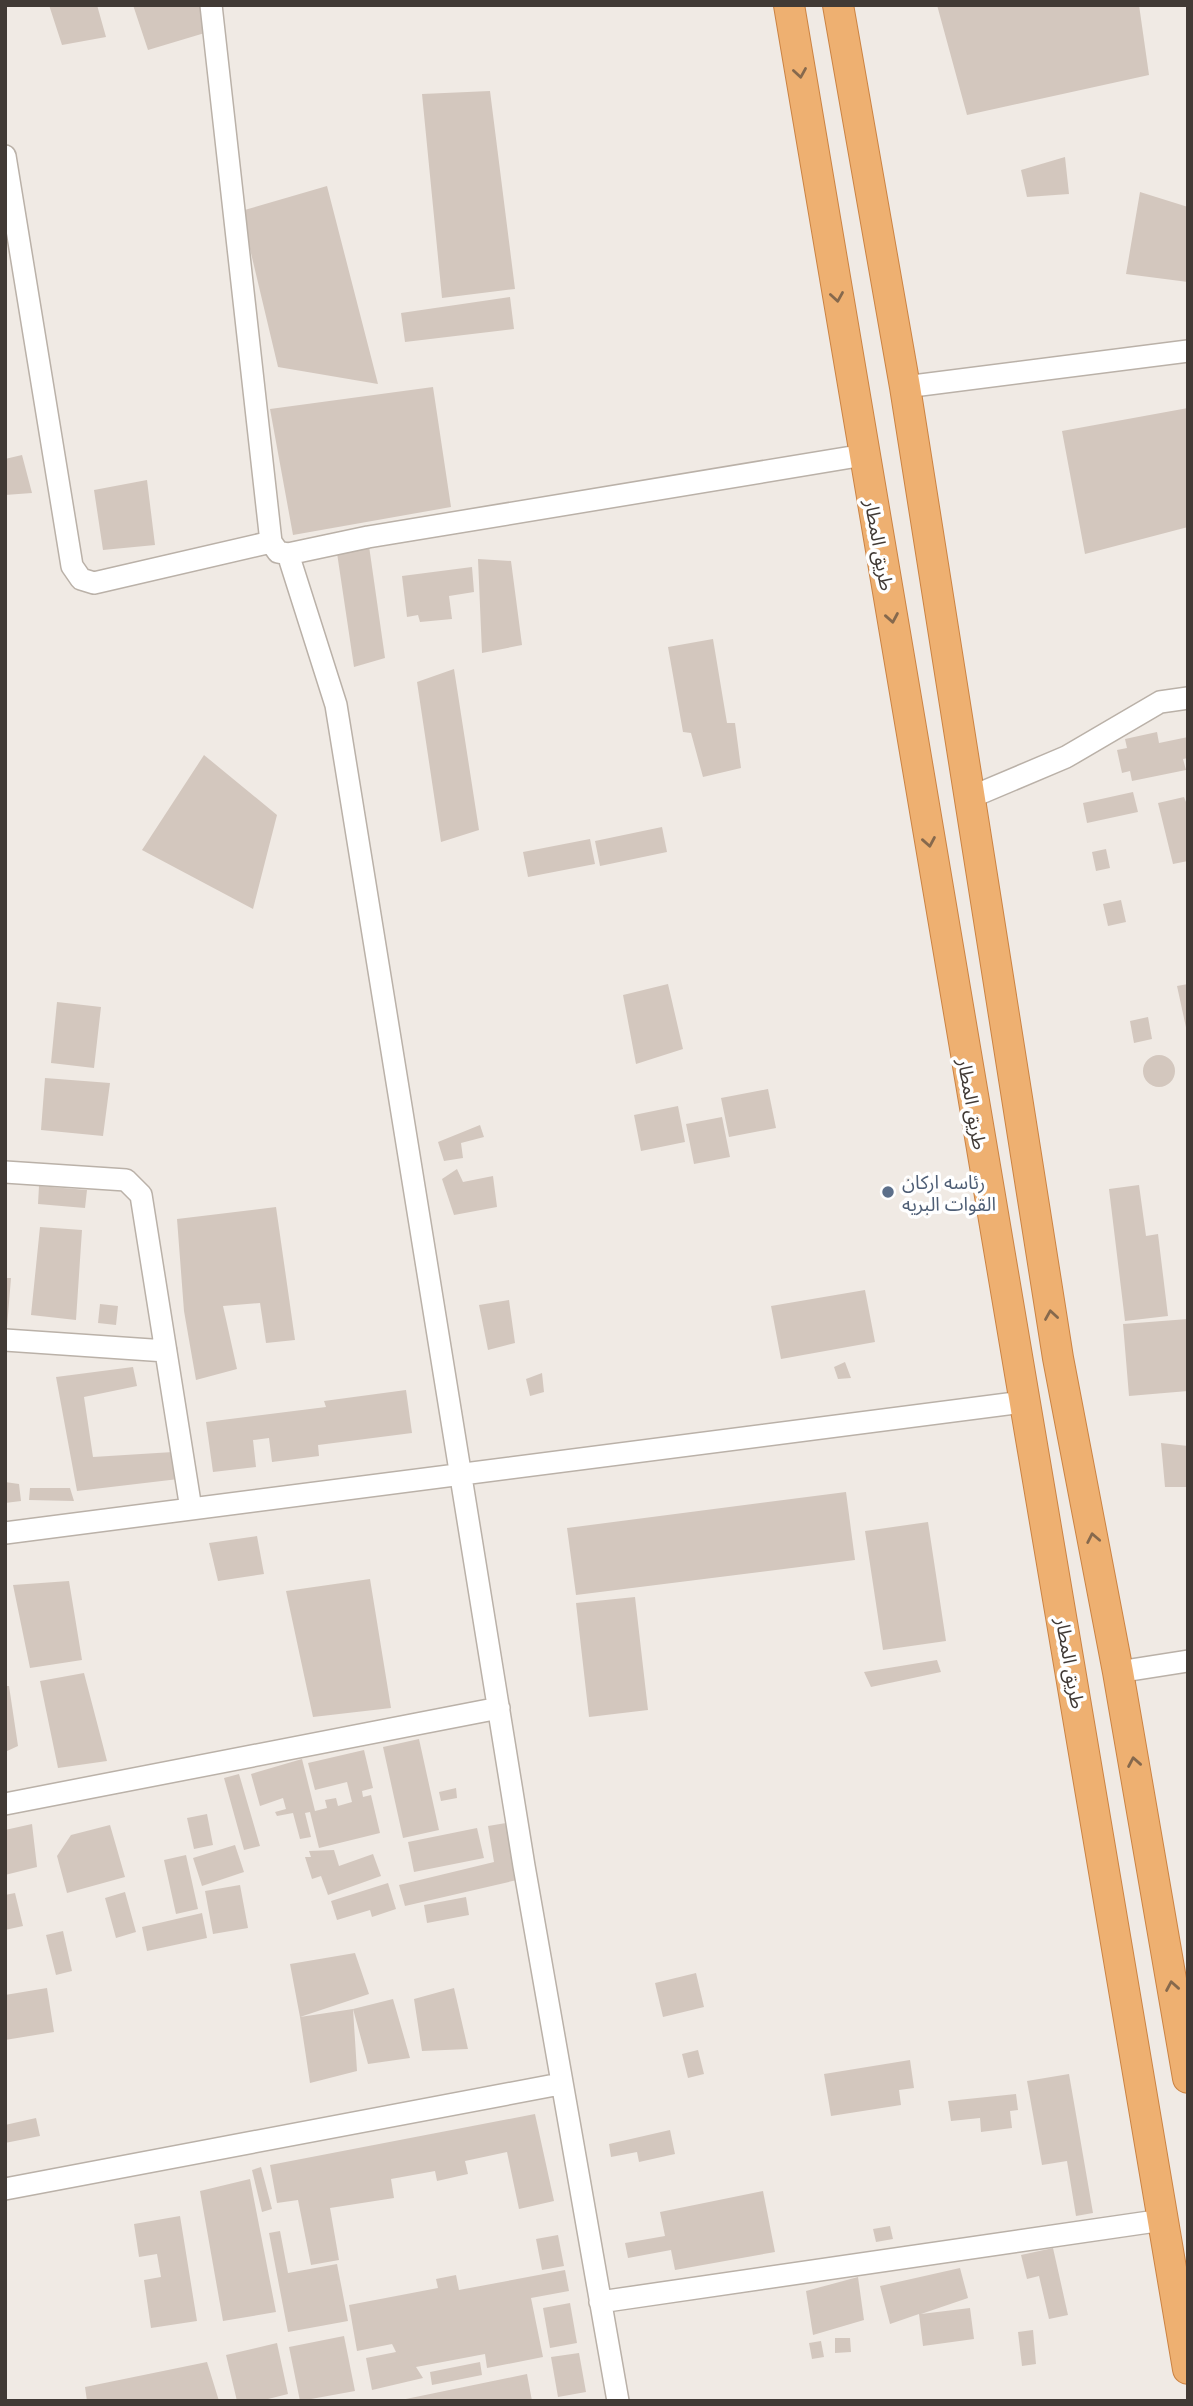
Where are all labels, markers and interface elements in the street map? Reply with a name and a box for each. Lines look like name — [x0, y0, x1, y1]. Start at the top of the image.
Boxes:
one-way arrow — [792, 67, 807, 78]
one-way arrow — [829, 291, 844, 303]
street label: طريق المطار — [860, 497, 899, 593]
one-way arrow — [884, 612, 899, 624]
one-way arrow — [921, 836, 936, 848]
street label: طريق المطار — [953, 1056, 992, 1152]
place label: رئاسه اركان القوات البريه — [902, 1170, 996, 1216]
marker: رئاسه اركان القوات البريه — [880, 1184, 896, 1200]
one-way arrow — [1044, 1309, 1059, 1321]
one-way arrow — [1086, 1532, 1101, 1544]
street label: طريق المطار — [1051, 1615, 1090, 1711]
one-way arrow — [1127, 1756, 1142, 1768]
one-way arrow — [1165, 1980, 1180, 1992]

